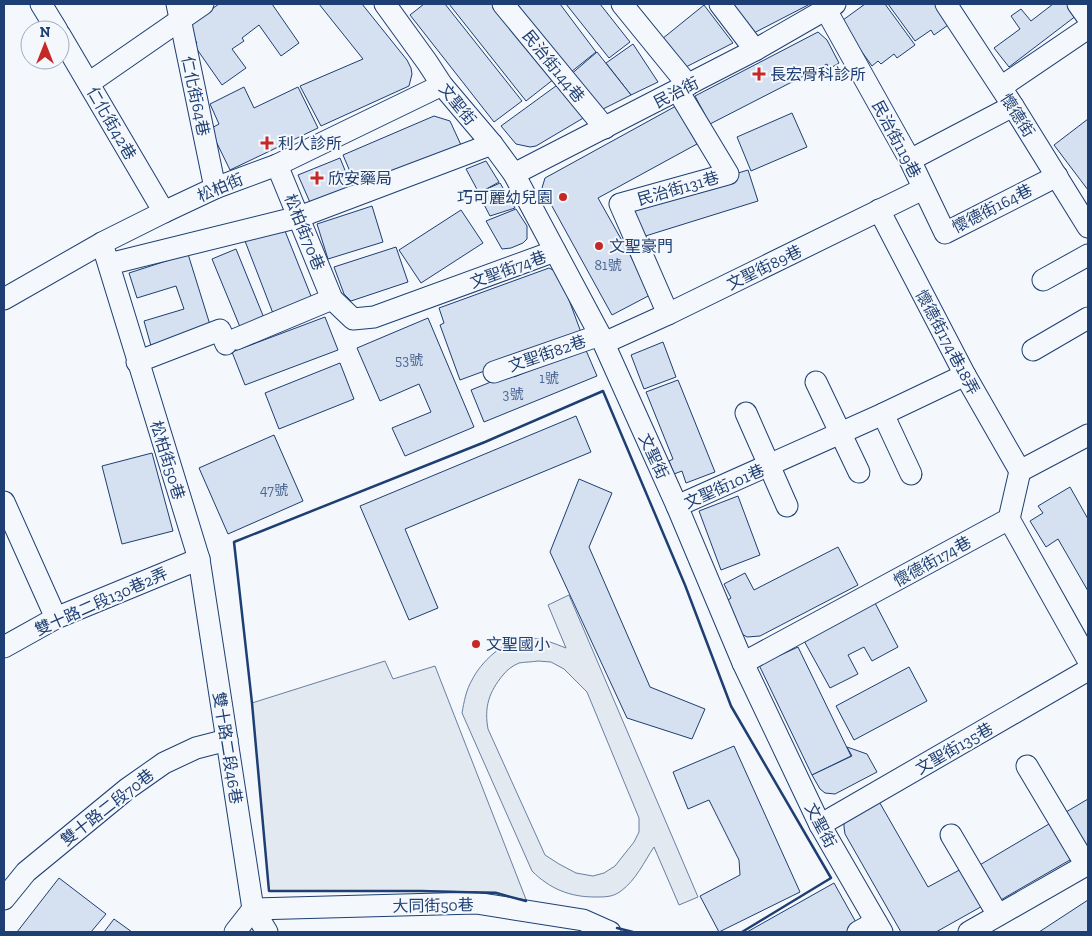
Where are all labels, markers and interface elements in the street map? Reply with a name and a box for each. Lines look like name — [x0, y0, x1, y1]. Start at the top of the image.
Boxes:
north arrow — [20, 20, 70, 70]
text: N — [40, 24, 51, 41]
street label: 民治街144巷 — [519, 26, 589, 106]
street label: 仁化街64巷 — [178, 54, 213, 138]
place label: 長宏骨科診所 — [770, 65, 866, 84]
marker: 長宏骨科診所 — [752, 67, 766, 81]
street label: 民治街 — [651, 73, 702, 112]
street label: 文聖街 — [435, 80, 480, 129]
street label: 仁化街42巷 — [83, 83, 140, 163]
street label: 懷德街 — [997, 90, 1039, 141]
street label: 民治街119巷 — [868, 97, 925, 181]
place label: 利人診所 — [278, 134, 342, 153]
marker: 利人診所 — [260, 136, 274, 150]
street label: 民治街131巷 — [635, 168, 721, 209]
street label: 松柏街 — [194, 169, 246, 206]
place label: 欣安藥局 — [328, 169, 392, 188]
marker: 欣安藥局 — [310, 171, 324, 185]
street label: 懷德街164巷 — [949, 180, 1035, 237]
place label: 巧可麗幼兒園 — [457, 188, 553, 207]
street label: 松柏街70巷 — [281, 191, 328, 273]
marker: 巧可麗幼兒園 — [557, 191, 569, 203]
place label: 文聖豪門 — [609, 237, 673, 256]
marker: 文聖豪門 — [593, 240, 605, 252]
street label: 文聖街89巷 — [724, 241, 805, 294]
street label: 文聖街74巷 — [467, 247, 549, 292]
house number: 81號 — [595, 257, 621, 274]
street label: 懷德街174巷18弄 — [912, 286, 983, 398]
street label: 文聖街82巷 — [506, 331, 588, 376]
house number: 53號 — [395, 352, 423, 369]
house number: 1號 — [539, 370, 559, 387]
house number: 3號 — [503, 386, 523, 403]
street label: 松柏街50巷 — [147, 418, 189, 502]
street label: 文聖街 — [635, 430, 672, 482]
street label: 文聖街101巷 — [681, 460, 767, 513]
house number: 47號 — [260, 482, 288, 499]
street label: 懷德街174巷 — [890, 532, 974, 591]
street label: 雙十路二段130巷2弄 — [32, 564, 171, 639]
place label: 文聖國小 — [486, 635, 550, 654]
marker: 文聖國小 — [470, 638, 482, 650]
street label: 雙十路二段46巷 — [209, 691, 246, 805]
street label: 文聖街135巷 — [912, 719, 996, 778]
street label: 雙十路二段70巷 — [57, 765, 158, 850]
street label: 文聖街 — [801, 800, 840, 851]
street label: 大同街50巷 — [392, 895, 474, 916]

